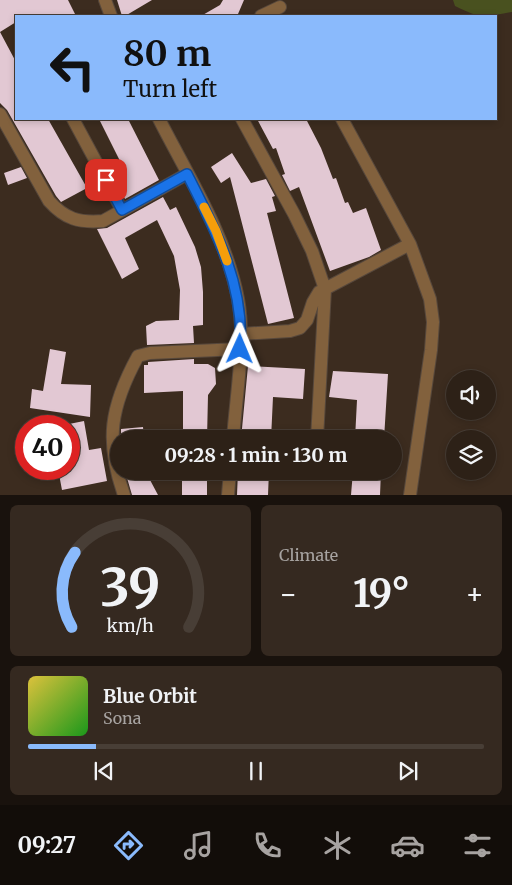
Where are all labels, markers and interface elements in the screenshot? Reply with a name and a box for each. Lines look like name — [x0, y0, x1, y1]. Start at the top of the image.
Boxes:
text: 80 m — [123, 32, 211, 76]
icon: left — [40, 35, 105, 100]
text: Turn left — [123, 75, 217, 103]
pin — [85, 159, 127, 201]
icon: arrive — [92, 166, 120, 194]
position arrow — [213, 322, 265, 374]
map controls — [446, 370, 496, 480]
button: sound — [446, 370, 496, 420]
speed limit sign: 40 — [15, 415, 80, 480]
button: layers — [446, 430, 496, 480]
text: 09:28 · 1 min · 130 m — [165, 443, 347, 467]
text: Climate — [279, 545, 338, 565]
text: 39 — [100, 555, 161, 620]
text: 19° — [353, 570, 410, 617]
text: − — [279, 576, 298, 612]
text: + — [465, 576, 484, 612]
text: km/h — [107, 614, 154, 637]
text: Blue Orbit — [103, 684, 197, 708]
text: Sona — [103, 708, 141, 728]
icon: previous — [90, 757, 118, 785]
icon: pause — [242, 757, 270, 785]
icon: next — [394, 757, 422, 785]
icon: directions — [111, 828, 146, 863]
icon: music — [181, 828, 216, 863]
icon: phone — [250, 828, 285, 863]
icon: climate — [320, 828, 355, 863]
icon: car — [390, 828, 425, 863]
icon: filters — [460, 828, 495, 863]
text: 09:27 — [17, 831, 76, 859]

